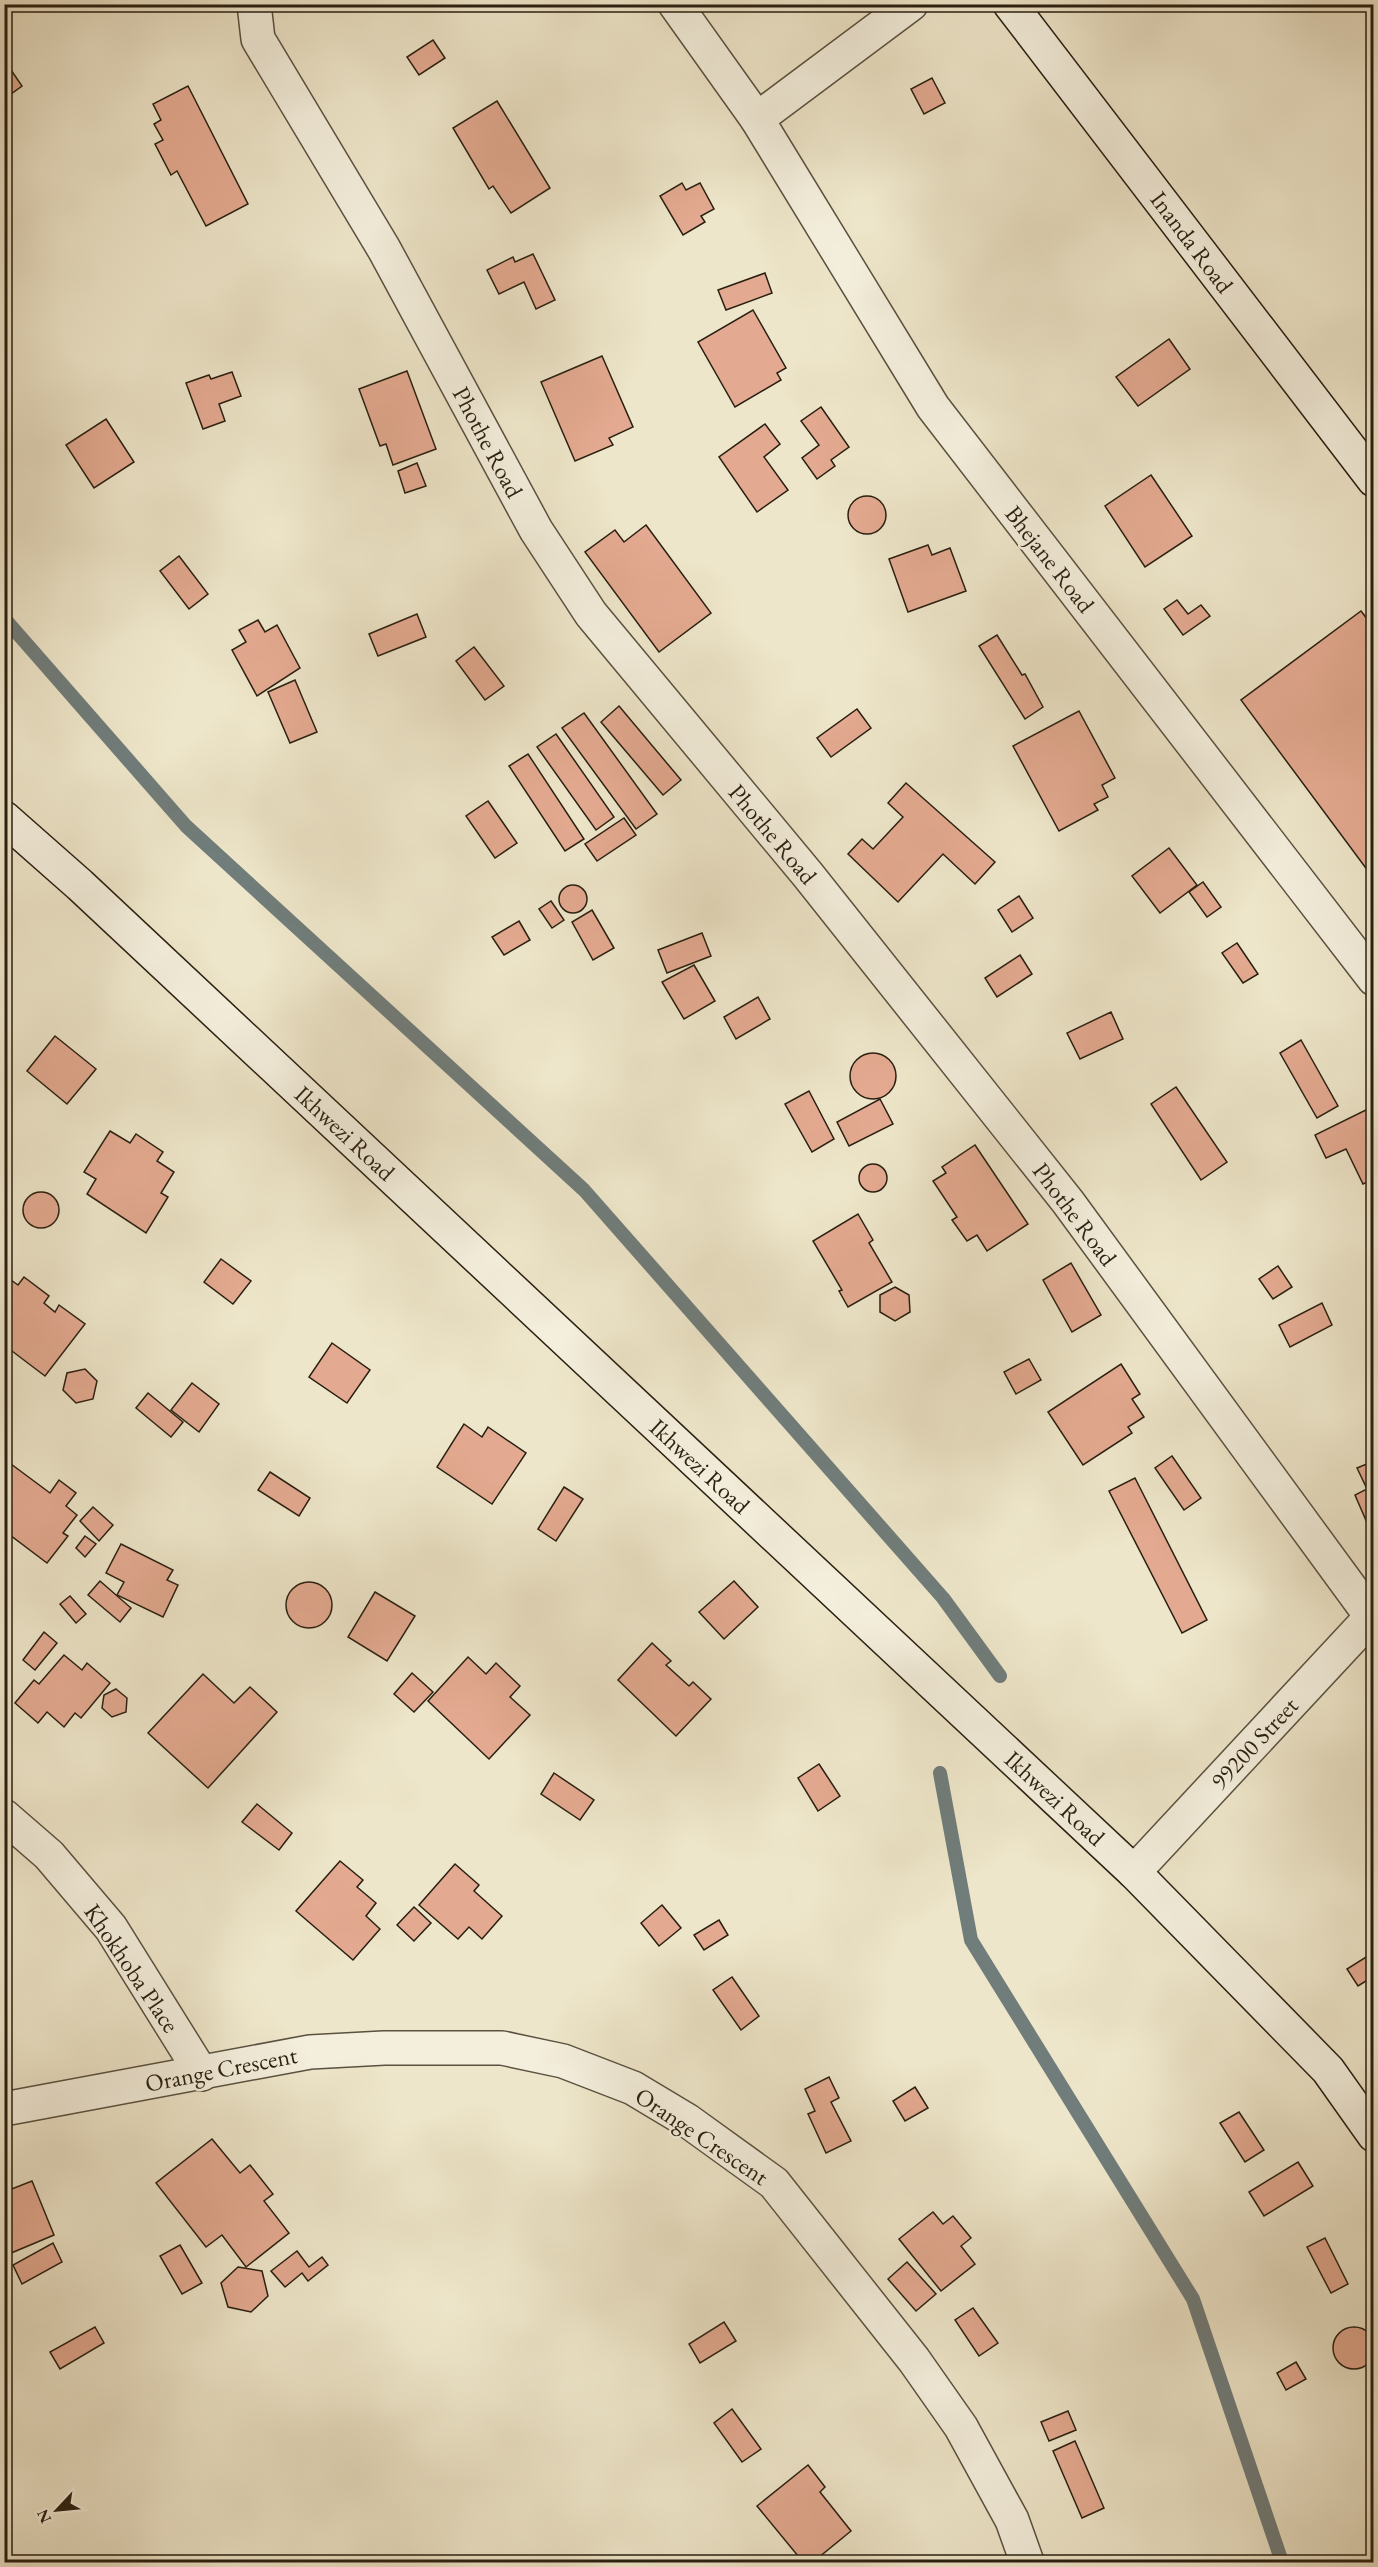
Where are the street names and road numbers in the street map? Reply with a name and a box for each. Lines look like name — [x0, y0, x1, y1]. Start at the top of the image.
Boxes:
street label: Inanda Road — [1144, 185, 1241, 300]
street label: Phothe Road — [446, 381, 531, 504]
street label: Bhejane Road — [998, 499, 1102, 620]
street label: Phothe Road — [722, 777, 825, 891]
street label: Ikhwezi Road — [288, 1079, 402, 1188]
street label: Phothe Road — [1026, 1156, 1125, 1273]
street label: Ikhwezi Road — [643, 1412, 757, 1521]
street label: 99200 Street — [1203, 1690, 1305, 1796]
street label: Ikhwezi Road — [998, 1744, 1112, 1853]
street label: Khokhoba Place — [77, 1897, 187, 2039]
street label: Orange Crescent — [142, 2039, 300, 2099]
street label: Orange Crescent — [629, 2080, 775, 2192]

